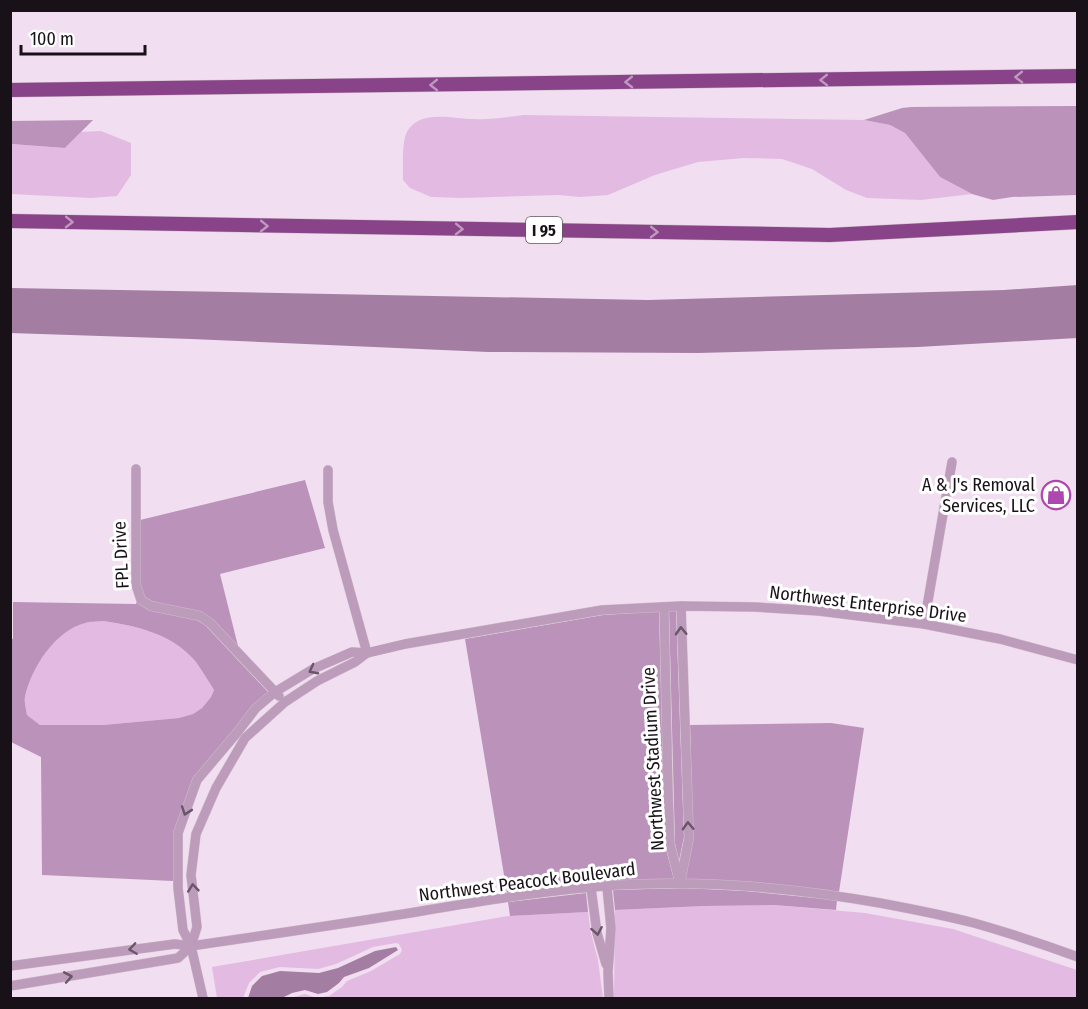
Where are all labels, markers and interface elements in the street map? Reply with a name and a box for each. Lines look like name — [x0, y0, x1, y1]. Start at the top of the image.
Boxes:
scale bar — [21, 18, 146, 56]
text: 100 m — [30, 28, 74, 50]
one-way arrow — [1015, 71, 1024, 83]
one-way arrow — [820, 73, 829, 86]
one-way arrow — [625, 76, 634, 88]
one-way arrow — [430, 79, 439, 91]
one-way arrow — [64, 216, 73, 228]
road number: I 95 — [526, 217, 562, 243]
one-way arrow — [259, 219, 268, 232]
one-way arrow — [454, 223, 463, 235]
one-way arrow — [649, 226, 658, 238]
place label: A & J's Removal Services, LLC — [922, 474, 1035, 517]
shop icon: A & J's Removal Services, LLC — [1040, 479, 1072, 511]
street label: FPL Drive — [108, 521, 134, 589]
street label: Northwest Enterprise Drive — [768, 581, 968, 627]
one-way arrow — [675, 627, 688, 636]
one-way arrow — [309, 663, 319, 674]
street label: Northwest Stadium Drive — [637, 667, 669, 851]
one-way arrow — [181, 805, 194, 816]
one-way arrow — [682, 821, 695, 830]
street label: Northwest Peacock Boulevard — [417, 858, 637, 906]
one-way arrow — [187, 884, 200, 893]
one-way arrow — [590, 925, 603, 935]
one-way arrow — [128, 943, 137, 955]
one-way arrow — [64, 971, 73, 983]

